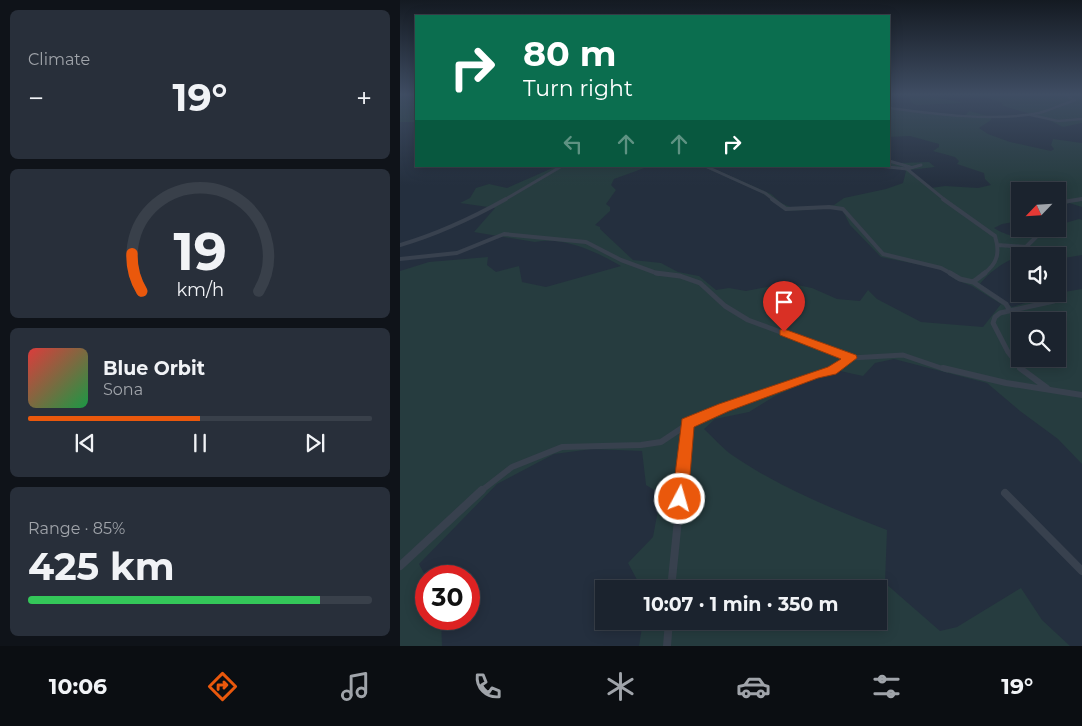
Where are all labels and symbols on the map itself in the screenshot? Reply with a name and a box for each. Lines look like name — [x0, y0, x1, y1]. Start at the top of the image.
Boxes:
north arrow — [1011, 182, 1066, 238]
pin — [763, 281, 805, 332]
position arrow — [653, 472, 705, 524]
speed limit sign: 30 — [415, 565, 480, 630]

